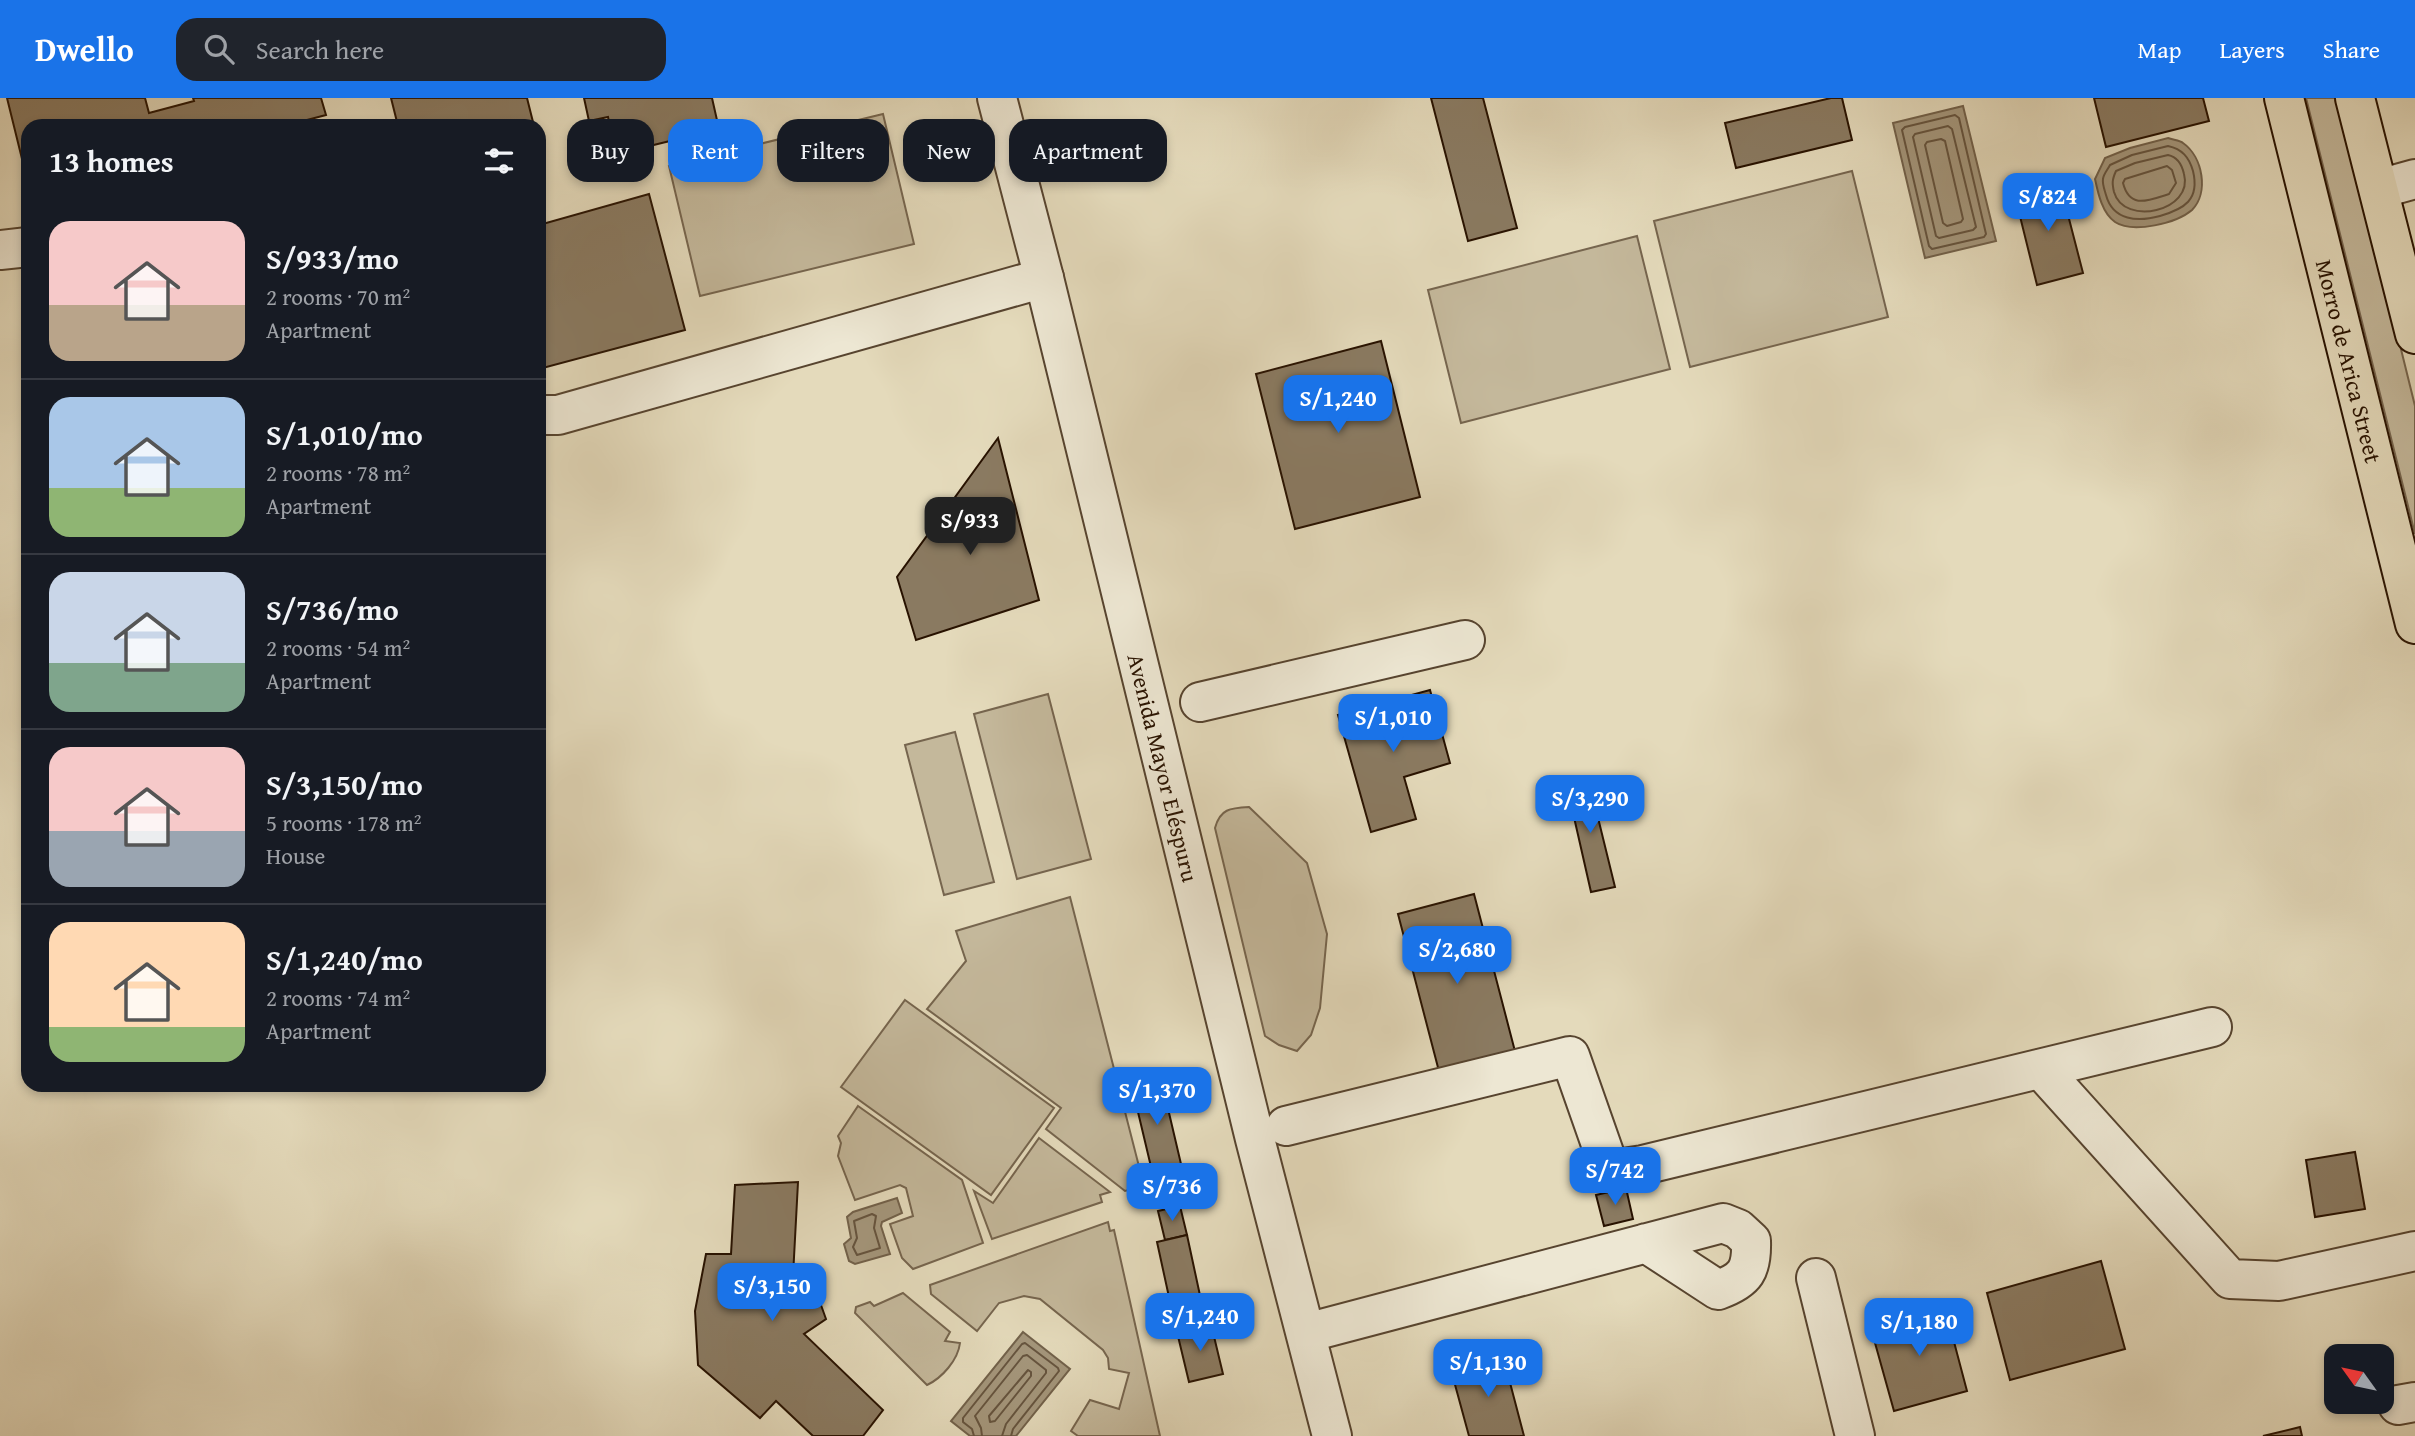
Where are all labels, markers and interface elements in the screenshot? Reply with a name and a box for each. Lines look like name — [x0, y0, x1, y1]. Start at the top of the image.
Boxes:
search box — [176, 18, 666, 81]
text: Dwello — [35, 25, 134, 73]
icon: search — [200, 30, 238, 68]
text: Search here — [256, 30, 384, 69]
text: Map — [2138, 32, 2181, 67]
text: Layers — [2219, 32, 2285, 67]
text: Share — [2323, 32, 2380, 67]
chip: Buy — [567, 119, 654, 182]
chip: Rent — [668, 119, 763, 182]
chip: Filters — [777, 119, 889, 182]
chip: New — [903, 119, 995, 182]
chip: Apartment — [1009, 119, 1167, 182]
text: 13 homes — [49, 139, 174, 183]
icon: filters — [480, 142, 518, 180]
pin: S/824 — [1999, 174, 2097, 233]
text: S/824 — [2019, 179, 2077, 212]
text: S/933/mo — [266, 236, 399, 280]
icon: home — [105, 249, 189, 333]
street label: Morro de Arica Street — [2308, 256, 2391, 466]
text: 2 rooms · 70 m² — [266, 280, 410, 313]
text: Apartment — [266, 313, 371, 346]
pin: S/1,240 — [1273, 376, 1403, 435]
text: S/1,240 — [1299, 381, 1377, 414]
text: S/1,010/mo — [266, 412, 423, 456]
icon: home — [105, 425, 189, 509]
text: 2 rooms · 78 m² — [266, 456, 410, 489]
text: Apartment — [266, 489, 371, 522]
pin: S/933 — [921, 498, 1019, 557]
text: S/933 — [941, 503, 999, 536]
text: S/736/mo — [266, 587, 399, 631]
icon: home — [105, 600, 189, 684]
text: 2 rooms · 54 m² — [266, 631, 410, 664]
street label: Avenida Mayor Eléspuru — [1120, 650, 1208, 886]
text: Apartment — [266, 664, 371, 697]
pin: S/1,010 — [1328, 694, 1458, 754]
text: S/1,010 — [1354, 700, 1432, 733]
text: S/3,150/mo — [266, 762, 423, 806]
icon: home — [105, 775, 189, 859]
pin: S/3,290 — [1525, 776, 1655, 835]
text: S/3,290 — [1551, 781, 1629, 814]
text: 5 rooms · 178 m² — [266, 806, 421, 839]
text: House — [266, 839, 325, 872]
pin: S/2,680 — [1392, 926, 1522, 986]
text: S/2,680 — [1418, 932, 1496, 965]
text: S/1,240/mo — [266, 937, 423, 981]
icon: home — [105, 950, 189, 1034]
text: 2 rooms · 74 m² — [266, 981, 410, 1014]
text: Apartment — [266, 1014, 371, 1047]
pin: S/1,370 — [1092, 1068, 1222, 1127]
text: S/1,370 — [1118, 1073, 1196, 1106]
pin: S/742 — [1566, 1148, 1664, 1207]
text: S/742 — [1586, 1153, 1644, 1186]
pin: S/736 — [1123, 1164, 1221, 1223]
text: S/736 — [1143, 1169, 1201, 1202]
pin: S/3,150 — [707, 1264, 837, 1323]
text: S/3,150 — [733, 1269, 811, 1302]
pin: S/1,240 — [1135, 1294, 1265, 1353]
pin: S/1,180 — [1854, 1298, 1984, 1358]
text: S/1,240 — [1161, 1299, 1239, 1332]
text: S/1,180 — [1880, 1304, 1958, 1337]
pin: S/1,130 — [1423, 1340, 1553, 1399]
north arrow — [2324, 1344, 2394, 1414]
map controls — [2324, 1344, 2394, 1414]
text: S/1,130 — [1449, 1345, 1527, 1378]

